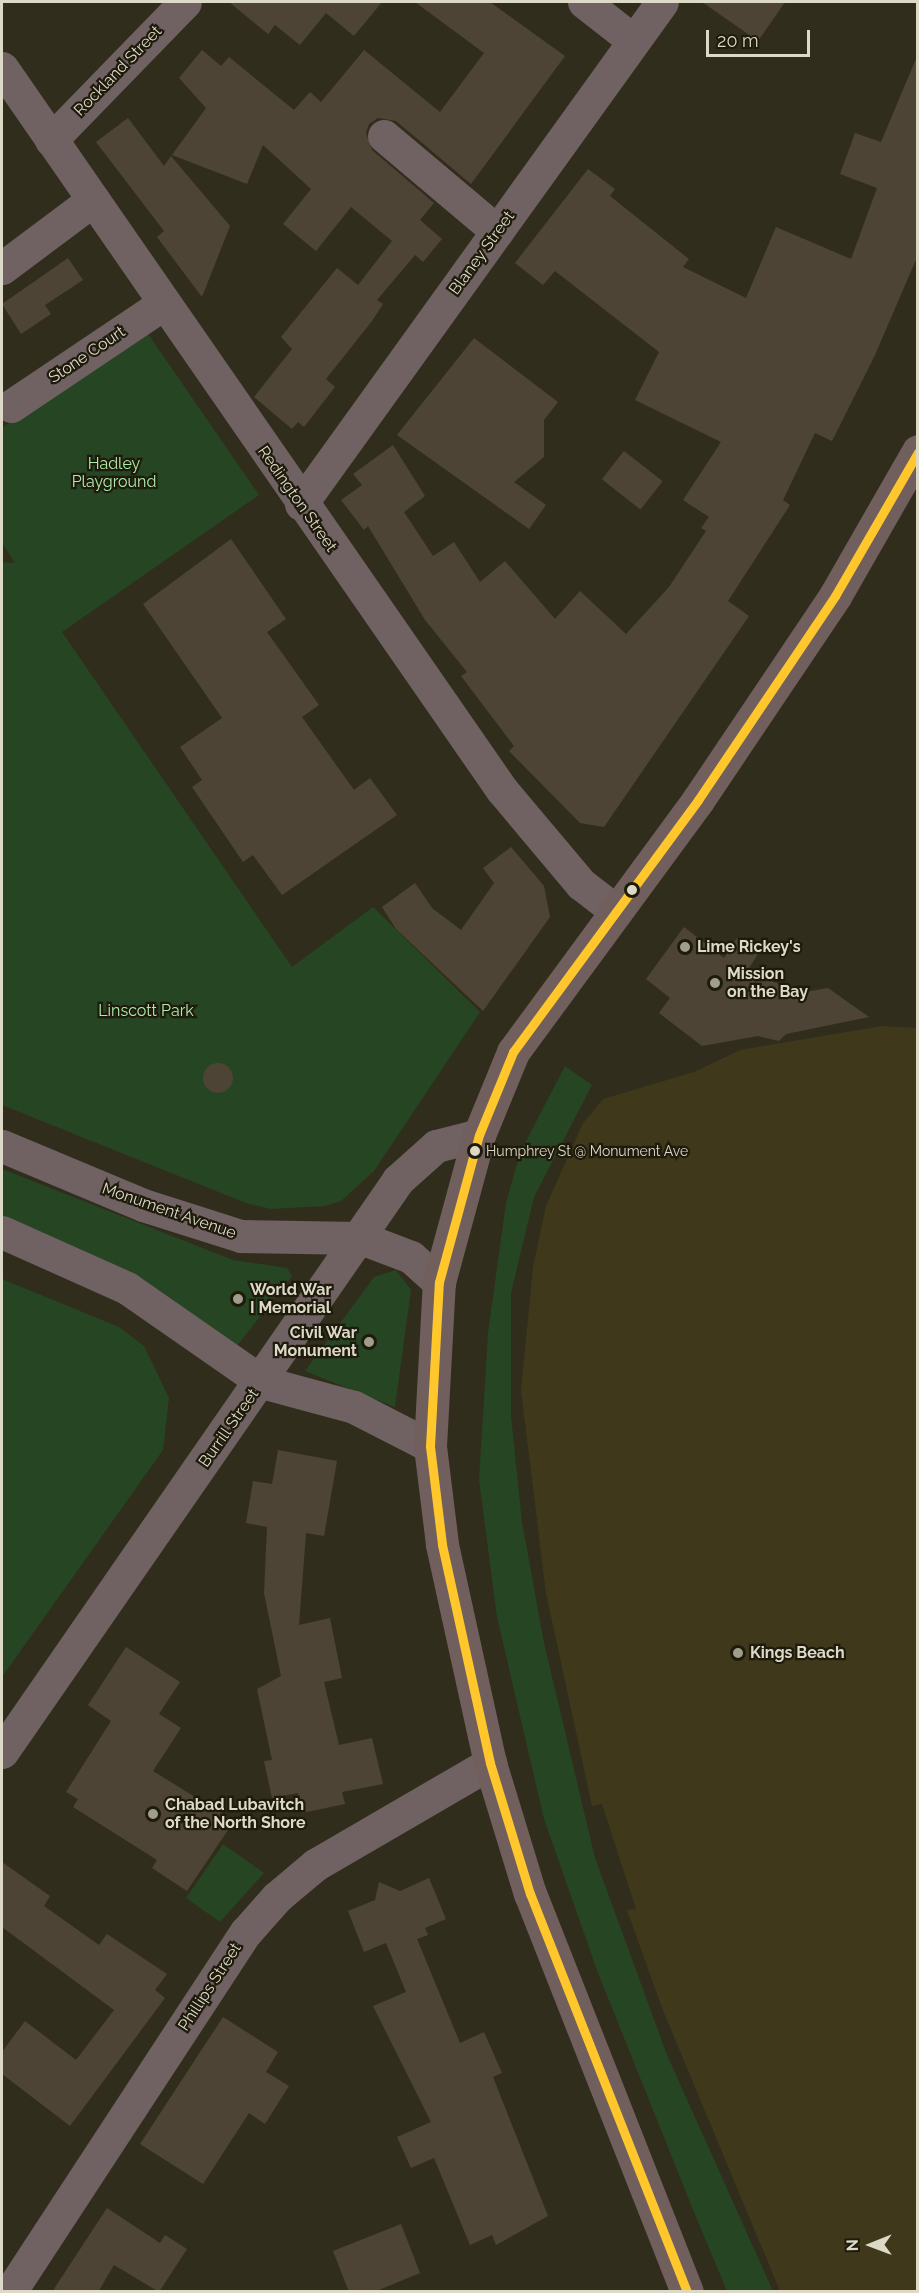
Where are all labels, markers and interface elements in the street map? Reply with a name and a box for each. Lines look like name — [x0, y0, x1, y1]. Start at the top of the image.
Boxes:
scale bar — [709, 18, 812, 56]
street label: Rockland Street — [70, 22, 166, 120]
text: 20 m — [717, 30, 759, 51]
street label: Blaney Street — [445, 207, 519, 299]
street label: Stone Court — [45, 322, 129, 388]
street label: Redington Street — [253, 442, 341, 556]
park label: Hadley Playground — [72, 454, 156, 492]
unlabelled marker — [626, 884, 638, 896]
place label: Lime Rickey's — [697, 937, 801, 957]
marker: Lime Rickey's — [678, 940, 692, 954]
place label: Mission on the Bay — [727, 964, 808, 1002]
marker: Mission on the Bay — [708, 976, 722, 990]
park label: Linscott Park — [98, 1001, 194, 1021]
place label: Humphrey St @ Monument Ave — [486, 1143, 689, 1159]
marker: Humphrey St @ Monument Ave — [469, 1145, 481, 1157]
street label: Monument Avenue — [99, 1179, 239, 1243]
place label: World War I Memorial — [250, 1280, 332, 1318]
marker: World War I Memorial — [231, 1292, 245, 1306]
place label: Civil War Monument — [274, 1323, 357, 1361]
marker: Civil War Monument — [362, 1335, 376, 1349]
street label: Burrill Street — [195, 1385, 263, 1471]
place label: Kings Beach — [750, 1643, 845, 1663]
marker: Kings Beach — [731, 1646, 745, 1660]
place label: Chabad Lubavitch of the North Shore — [165, 1795, 306, 1833]
marker: Chabad Lubavitch of the North Shore — [146, 1807, 160, 1821]
street label: Phillips Street — [174, 1939, 246, 2035]
north arrow — [841, 2215, 901, 2275]
text: N — [843, 2239, 862, 2252]

